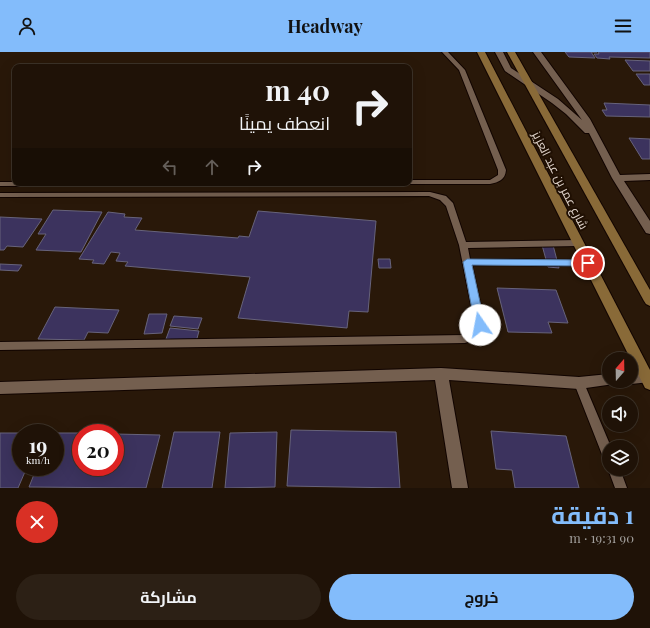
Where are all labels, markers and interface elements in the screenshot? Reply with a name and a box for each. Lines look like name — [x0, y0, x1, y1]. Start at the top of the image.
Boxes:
text: Headway — [287, 14, 363, 38]
icon: person — [16, 15, 38, 37]
icon: menu — [612, 15, 634, 37]
text: 40 m — [265, 71, 330, 108]
icon: right — [344, 80, 396, 132]
text: انعطف يمينًا — [239, 111, 330, 135]
street label: شارع عمر بن عبد العزيز — [528, 127, 593, 232]
icon: left — [159, 156, 181, 178]
icon: ahead — [201, 156, 223, 178]
icon: right — [243, 156, 265, 178]
pin — [571, 246, 605, 280]
icon: arrive — [577, 252, 599, 274]
position arrow — [459, 304, 501, 346]
north arrow — [602, 352, 638, 388]
map controls — [602, 352, 638, 476]
button: sound — [602, 396, 638, 432]
speed limit sign: 20 — [72, 424, 124, 476]
text: 19 — [29, 431, 47, 458]
button: layers — [602, 440, 638, 476]
text: km/h — [26, 453, 50, 467]
text: 1 دقيقة — [551, 498, 634, 530]
button: close — [16, 501, 58, 543]
text: 90 m · 19:31 — [569, 529, 634, 546]
button: مشاركة — [16, 574, 321, 620]
button: خروج — [329, 574, 634, 620]

